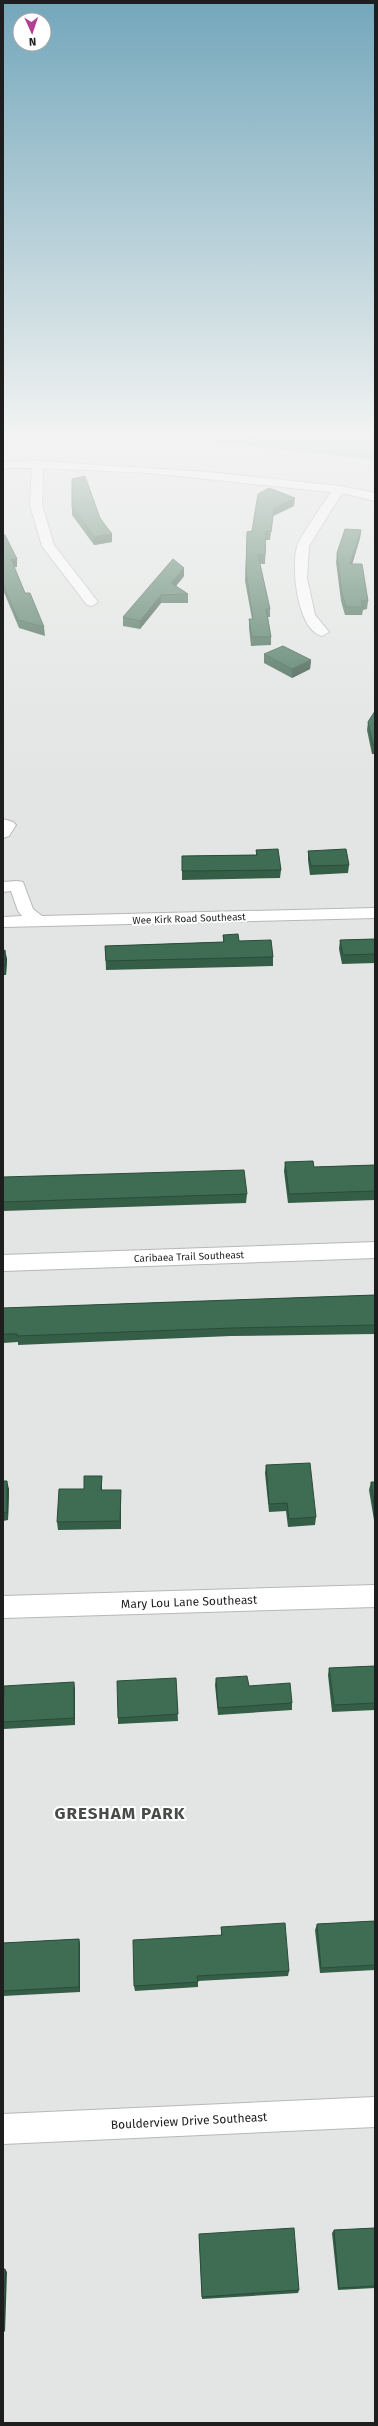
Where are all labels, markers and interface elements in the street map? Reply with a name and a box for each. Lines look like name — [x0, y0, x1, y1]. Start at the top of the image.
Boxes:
north arrow — [12, 12, 52, 52]
text: N — [29, 35, 36, 48]
street label: Wee Kirk Road Southeast — [132, 911, 246, 927]
street label: Caribaea Trail Southeast — [134, 1249, 245, 1265]
street label: Mary Lou Lane Southeast — [121, 1593, 258, 1611]
district label: GRESHAM PARK — [54, 1803, 186, 1824]
street label: Boulderview Drive Southeast — [110, 2110, 268, 2132]

